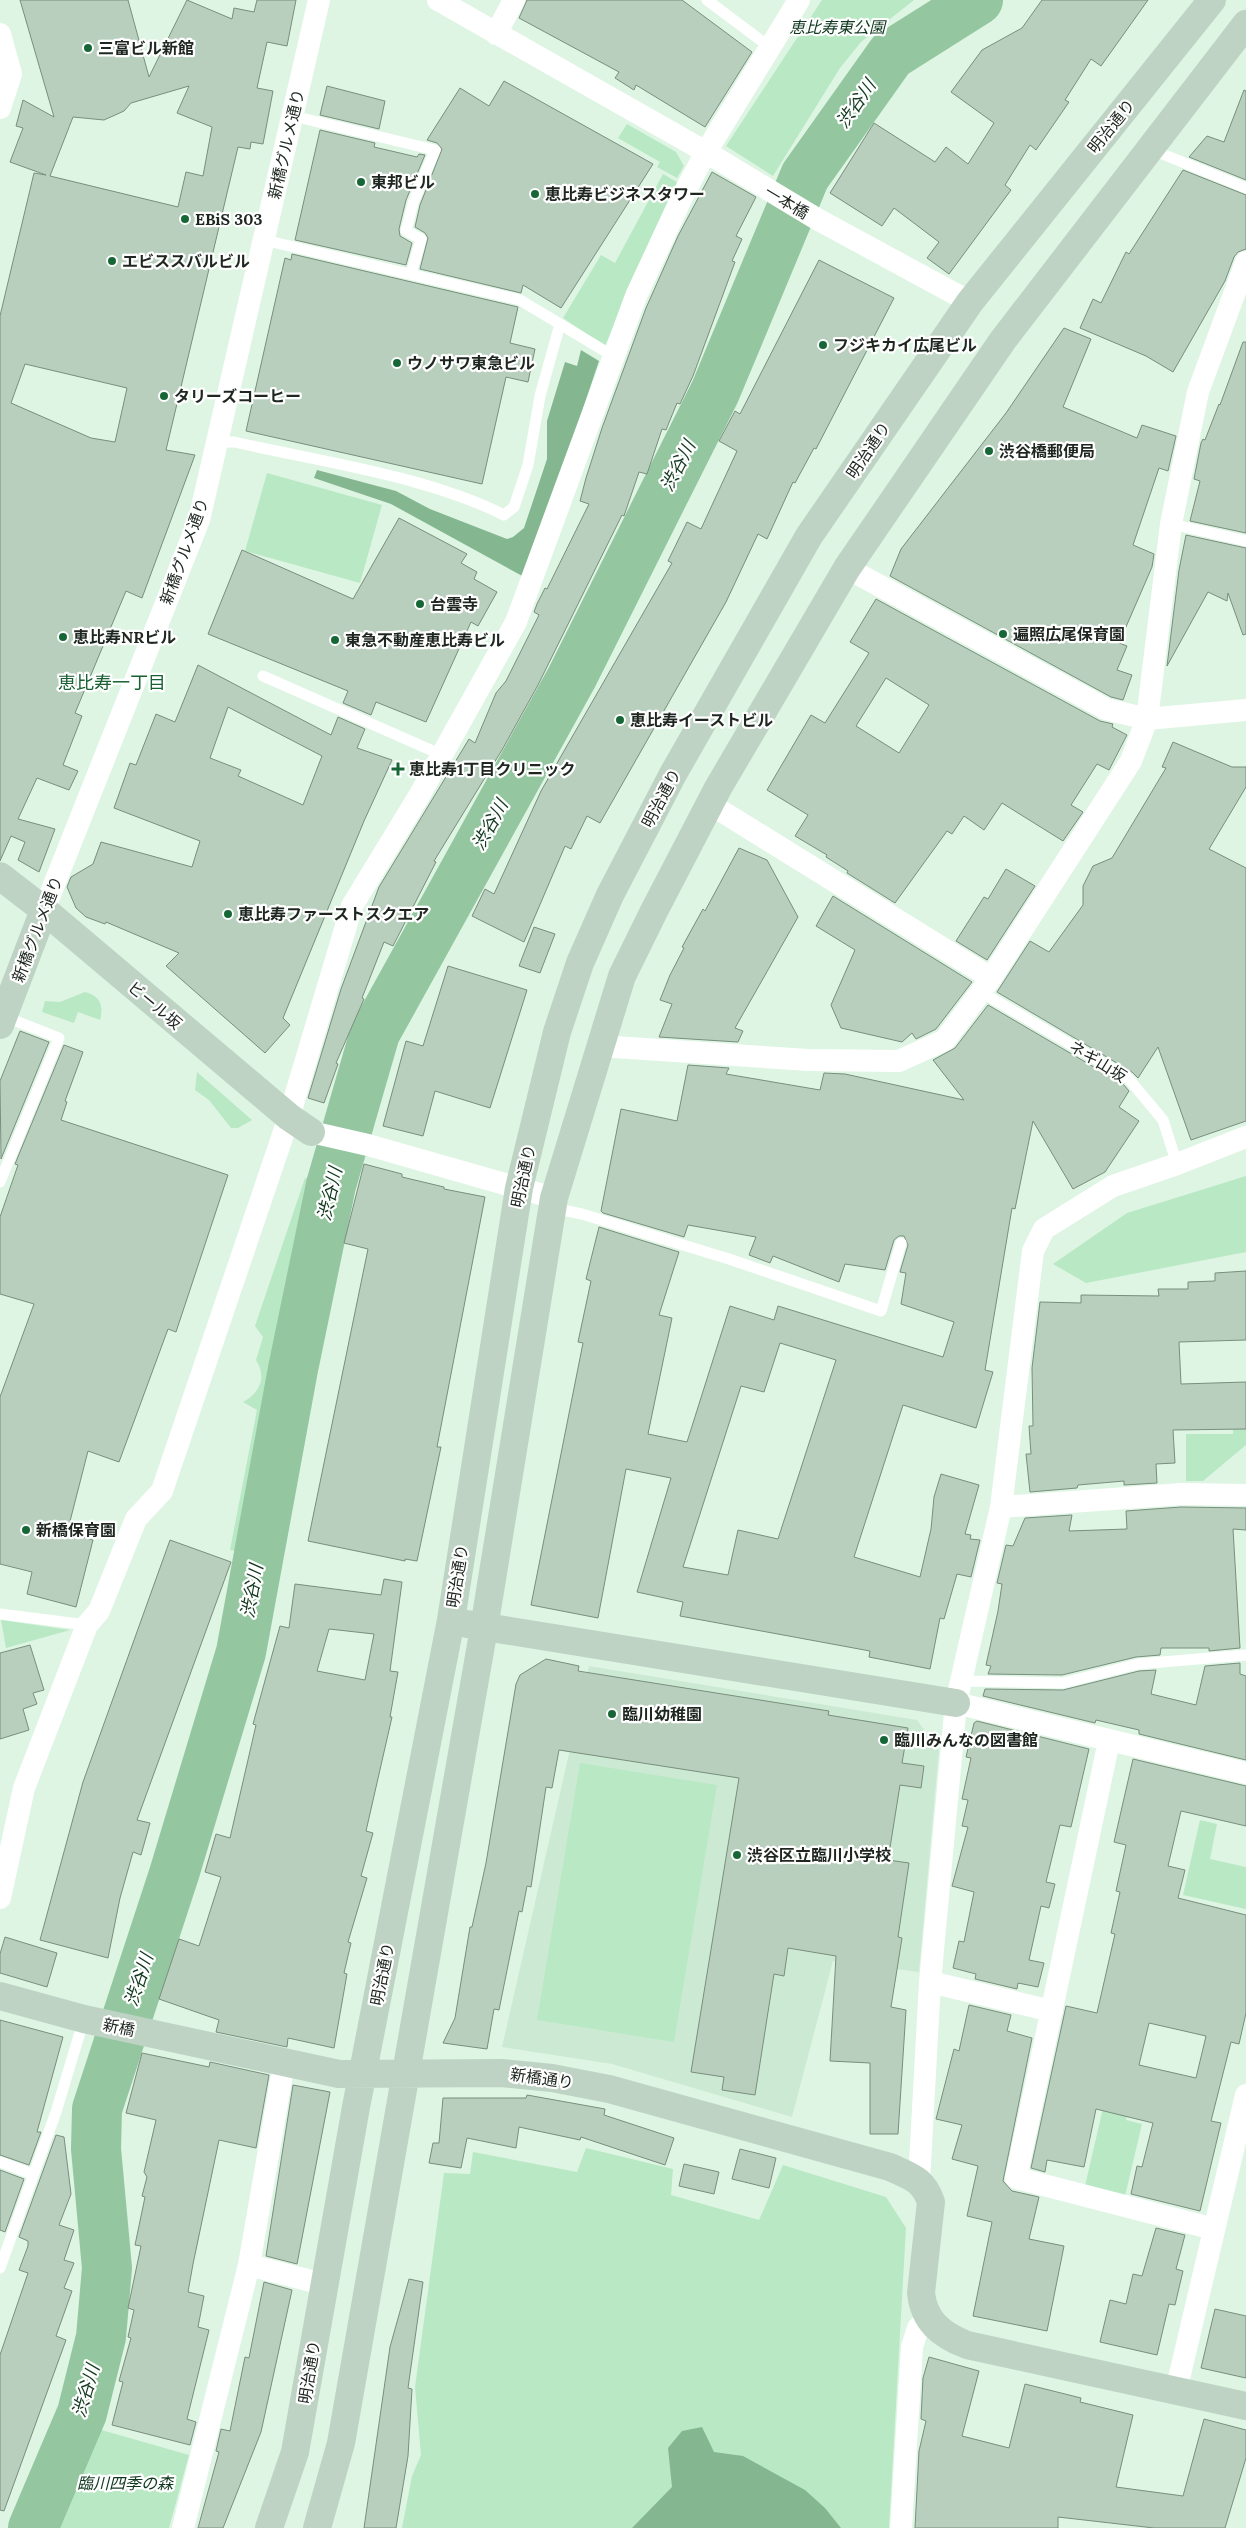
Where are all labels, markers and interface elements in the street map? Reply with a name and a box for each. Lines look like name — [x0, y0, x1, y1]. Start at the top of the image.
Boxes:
park label: 恵比寿東公園 — [789, 17, 887, 37]
place label: 三富ビル新館 — [98, 38, 194, 58]
marker: 三富ビル新館 — [82, 42, 94, 54]
water label: 渋谷川 — [831, 73, 882, 132]
street label: 新橋グルメ通り — [264, 87, 308, 201]
street label: 明治通り — [1083, 95, 1139, 157]
place label: 東邦ビル — [371, 172, 435, 192]
marker: 東邦ビル — [355, 176, 367, 188]
street label: 一本橋 — [761, 181, 813, 223]
place label: 恵比寿ビジネスタワー — [545, 184, 705, 204]
marker: 恵比寿ビジネスタワー — [529, 188, 541, 200]
place label: EBiS 303 — [195, 209, 262, 229]
marker: EBiS 303 — [179, 213, 191, 225]
place label: エビススバルビル — [122, 251, 250, 271]
marker: エビススバルビル — [106, 255, 118, 267]
place label: フジキカイ広尾ビル — [833, 335, 977, 355]
marker: フジキカイ広尾ビル — [817, 339, 829, 351]
place label: ウノサワ東急ビル — [407, 353, 535, 373]
marker: ウノサワ東急ビル — [391, 357, 403, 369]
place label: タリーズコーヒー — [174, 386, 301, 406]
marker: タリーズコーヒー — [158, 390, 170, 402]
street label: 明治通り — [842, 418, 894, 482]
water label: 渋谷川 — [655, 435, 701, 495]
place label: 渋谷橋郵便局 — [999, 441, 1095, 461]
marker: 渋谷橋郵便局 — [983, 445, 995, 457]
street label: 新橋グルメ通り — [155, 495, 213, 607]
place label: 台雲寺 — [430, 594, 478, 614]
marker: 台雲寺 — [414, 598, 426, 610]
place label: 遍照広尾保育園 — [1013, 624, 1125, 644]
place label: 恵比寿NRビル — [73, 627, 176, 647]
marker: 遍照広尾保育園 — [997, 628, 1009, 640]
place label: 東急不動産恵比寿ビル — [345, 630, 505, 650]
marker: 恵比寿NRビル — [57, 631, 69, 643]
marker: 東急不動産恵比寿ビル — [329, 634, 341, 646]
district label: 恵比寿一丁目 — [58, 671, 166, 694]
place label: 恵比寿イーストビル — [630, 710, 773, 730]
marker: 恵比寿イーストビル — [614, 714, 626, 726]
place label: 恵比寿1丁目クリニック — [409, 759, 576, 779]
marker: 恵比寿1丁目クリニック — [391, 762, 405, 776]
street label: 明治通り — [637, 765, 685, 831]
water label: 渋谷川 — [466, 794, 514, 854]
street label: 新橋グルメ通り — [8, 873, 66, 985]
place label: 恵比寿ファーストスクエア — [238, 904, 429, 924]
marker: 恵比寿ファーストスクエア — [222, 908, 234, 920]
street label: ビール坂 — [124, 977, 186, 1033]
street label: ネギ山坂 — [1066, 1036, 1130, 1086]
street label: 明治通り — [507, 1143, 539, 1209]
water label: 渋谷川 — [312, 1163, 347, 1223]
place label: 新橋保育園 — [36, 1520, 116, 1540]
marker: 新橋保育園 — [20, 1524, 32, 1536]
street label: 明治通り — [442, 1543, 472, 1609]
water label: 渋谷川 — [235, 1560, 268, 1619]
place label: 臨川幼稚園 — [622, 1704, 702, 1724]
marker: 臨川幼稚園 — [606, 1708, 618, 1720]
place label: 臨川みんなの図書館 — [894, 1730, 1038, 1750]
marker: 臨川みんなの図書館 — [878, 1734, 890, 1746]
place label: 渋谷区立臨川小学校 — [747, 1845, 891, 1865]
marker: 渋谷区立臨川小学校 — [731, 1849, 743, 1861]
street label: 明治通り — [366, 1941, 398, 2007]
water label: 渋谷川 — [119, 1949, 158, 2009]
street label: 新橋 — [101, 2014, 137, 2040]
street label: 新橋通り — [509, 2064, 575, 2092]
street label: 明治通り — [294, 2339, 324, 2405]
water label: 渋谷川 — [67, 2360, 105, 2420]
park label: 臨川四季の森 — [77, 2473, 175, 2493]

